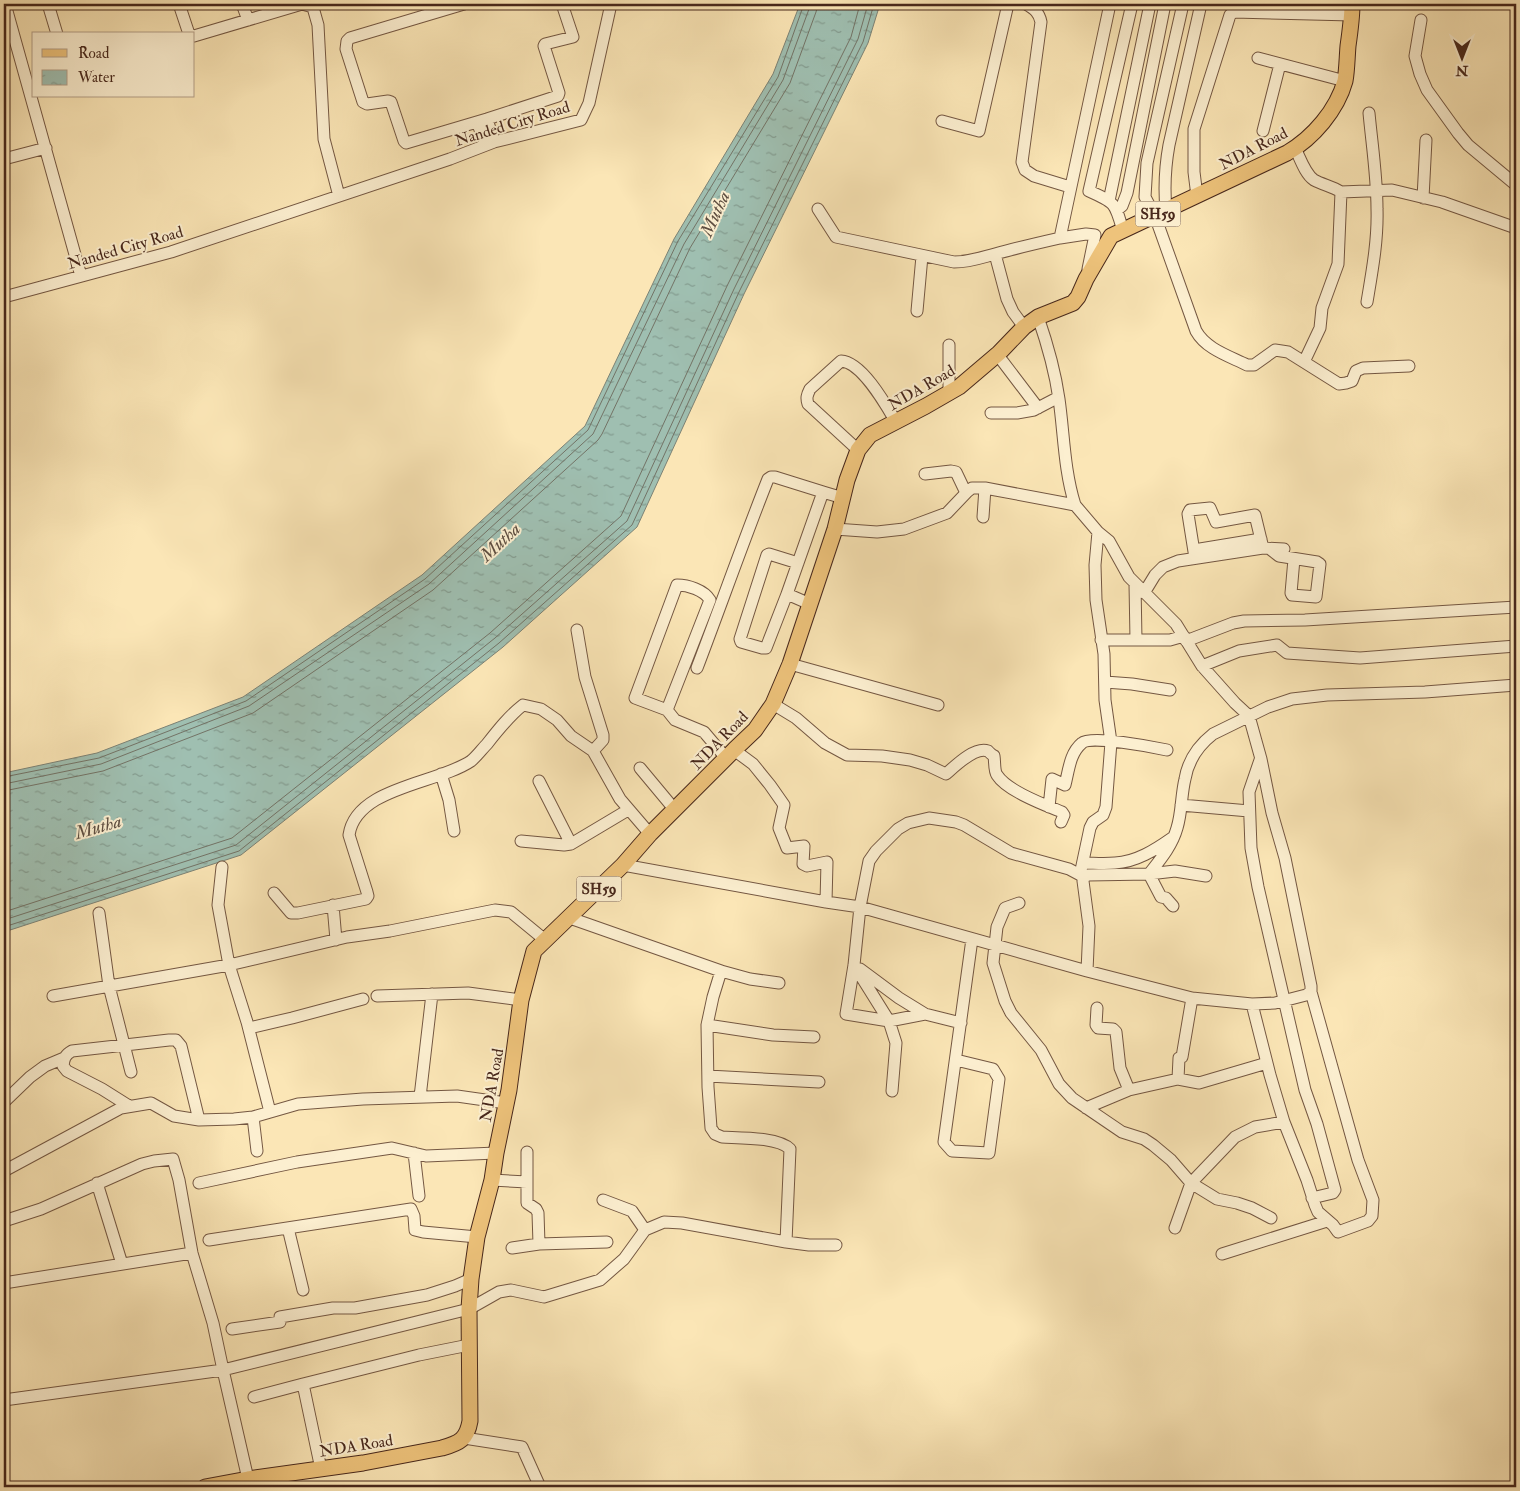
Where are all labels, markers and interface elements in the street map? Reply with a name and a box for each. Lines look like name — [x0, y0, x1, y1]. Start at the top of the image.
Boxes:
legend — [32, 32, 195, 98]
north arrow — [1438, 32, 1488, 82]
text: Road — [78, 44, 110, 63]
text: N — [1455, 62, 1469, 79]
text: Water — [77, 68, 115, 87]
street label: Nanded City Road — [452, 97, 572, 151]
street label: NDA Road — [1216, 123, 1291, 175]
water label: Mutha — [695, 188, 736, 241]
road number: SH59 — [1136, 202, 1180, 226]
street label: Nanded City Road — [65, 222, 185, 274]
street label: NDA Road — [884, 361, 959, 415]
water label: Mutha — [474, 518, 526, 568]
street label: NDA Road — [687, 707, 753, 774]
water label: Mutha — [71, 810, 124, 845]
road number: SH59 — [576, 876, 622, 902]
street label: NDA Road — [476, 1047, 508, 1123]
street label: NDA Road — [318, 1430, 394, 1462]

